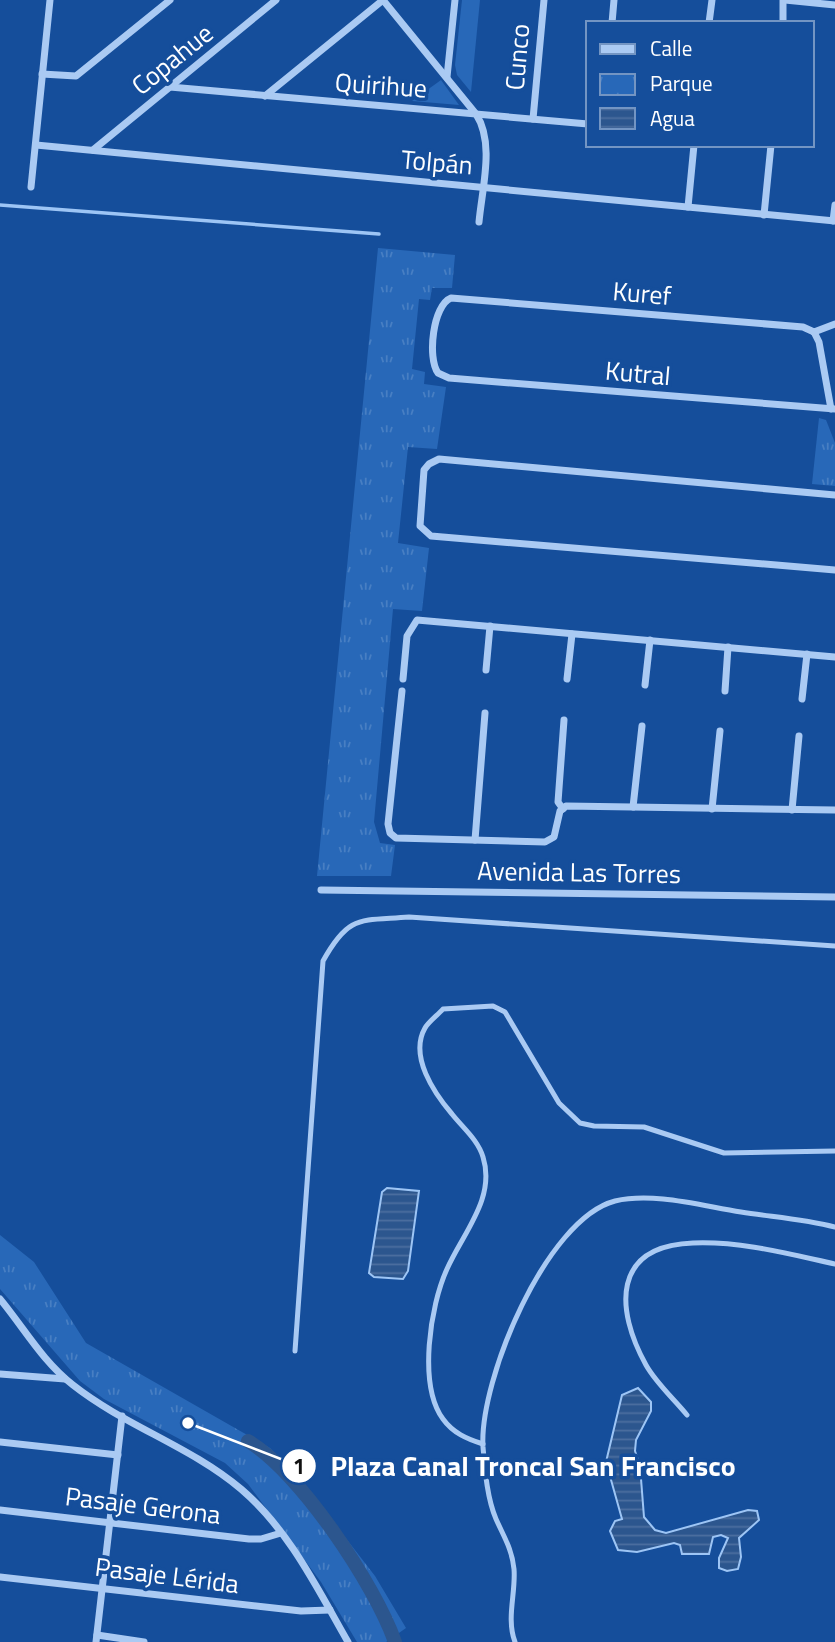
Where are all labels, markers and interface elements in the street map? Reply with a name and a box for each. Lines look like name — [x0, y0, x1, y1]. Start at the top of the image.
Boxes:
street label: Copahue — [123, 14, 221, 104]
legend — [586, 21, 814, 147]
street label: Cunco — [495, 22, 539, 92]
text: Calle — [650, 32, 692, 64]
street label: Quirihue — [334, 62, 428, 108]
text: Parque — [650, 67, 713, 99]
text: Agua — [650, 102, 695, 134]
street label: Tolpán — [400, 139, 474, 185]
street label: Kuref — [611, 271, 673, 315]
street label: Kutral — [604, 351, 672, 395]
street label: Avenida Las Torres — [477, 851, 681, 893]
callout: Plaza Canal Troncal San Francisco — [281, 1442, 750, 1491]
text: Plaza Canal Troncal San Francisco — [330, 1444, 736, 1487]
text: 1 — [293, 1450, 305, 1482]
street label: Pasaje Gerona — [63, 1476, 223, 1534]
street label: Pasaje Lérida — [93, 1547, 241, 1603]

